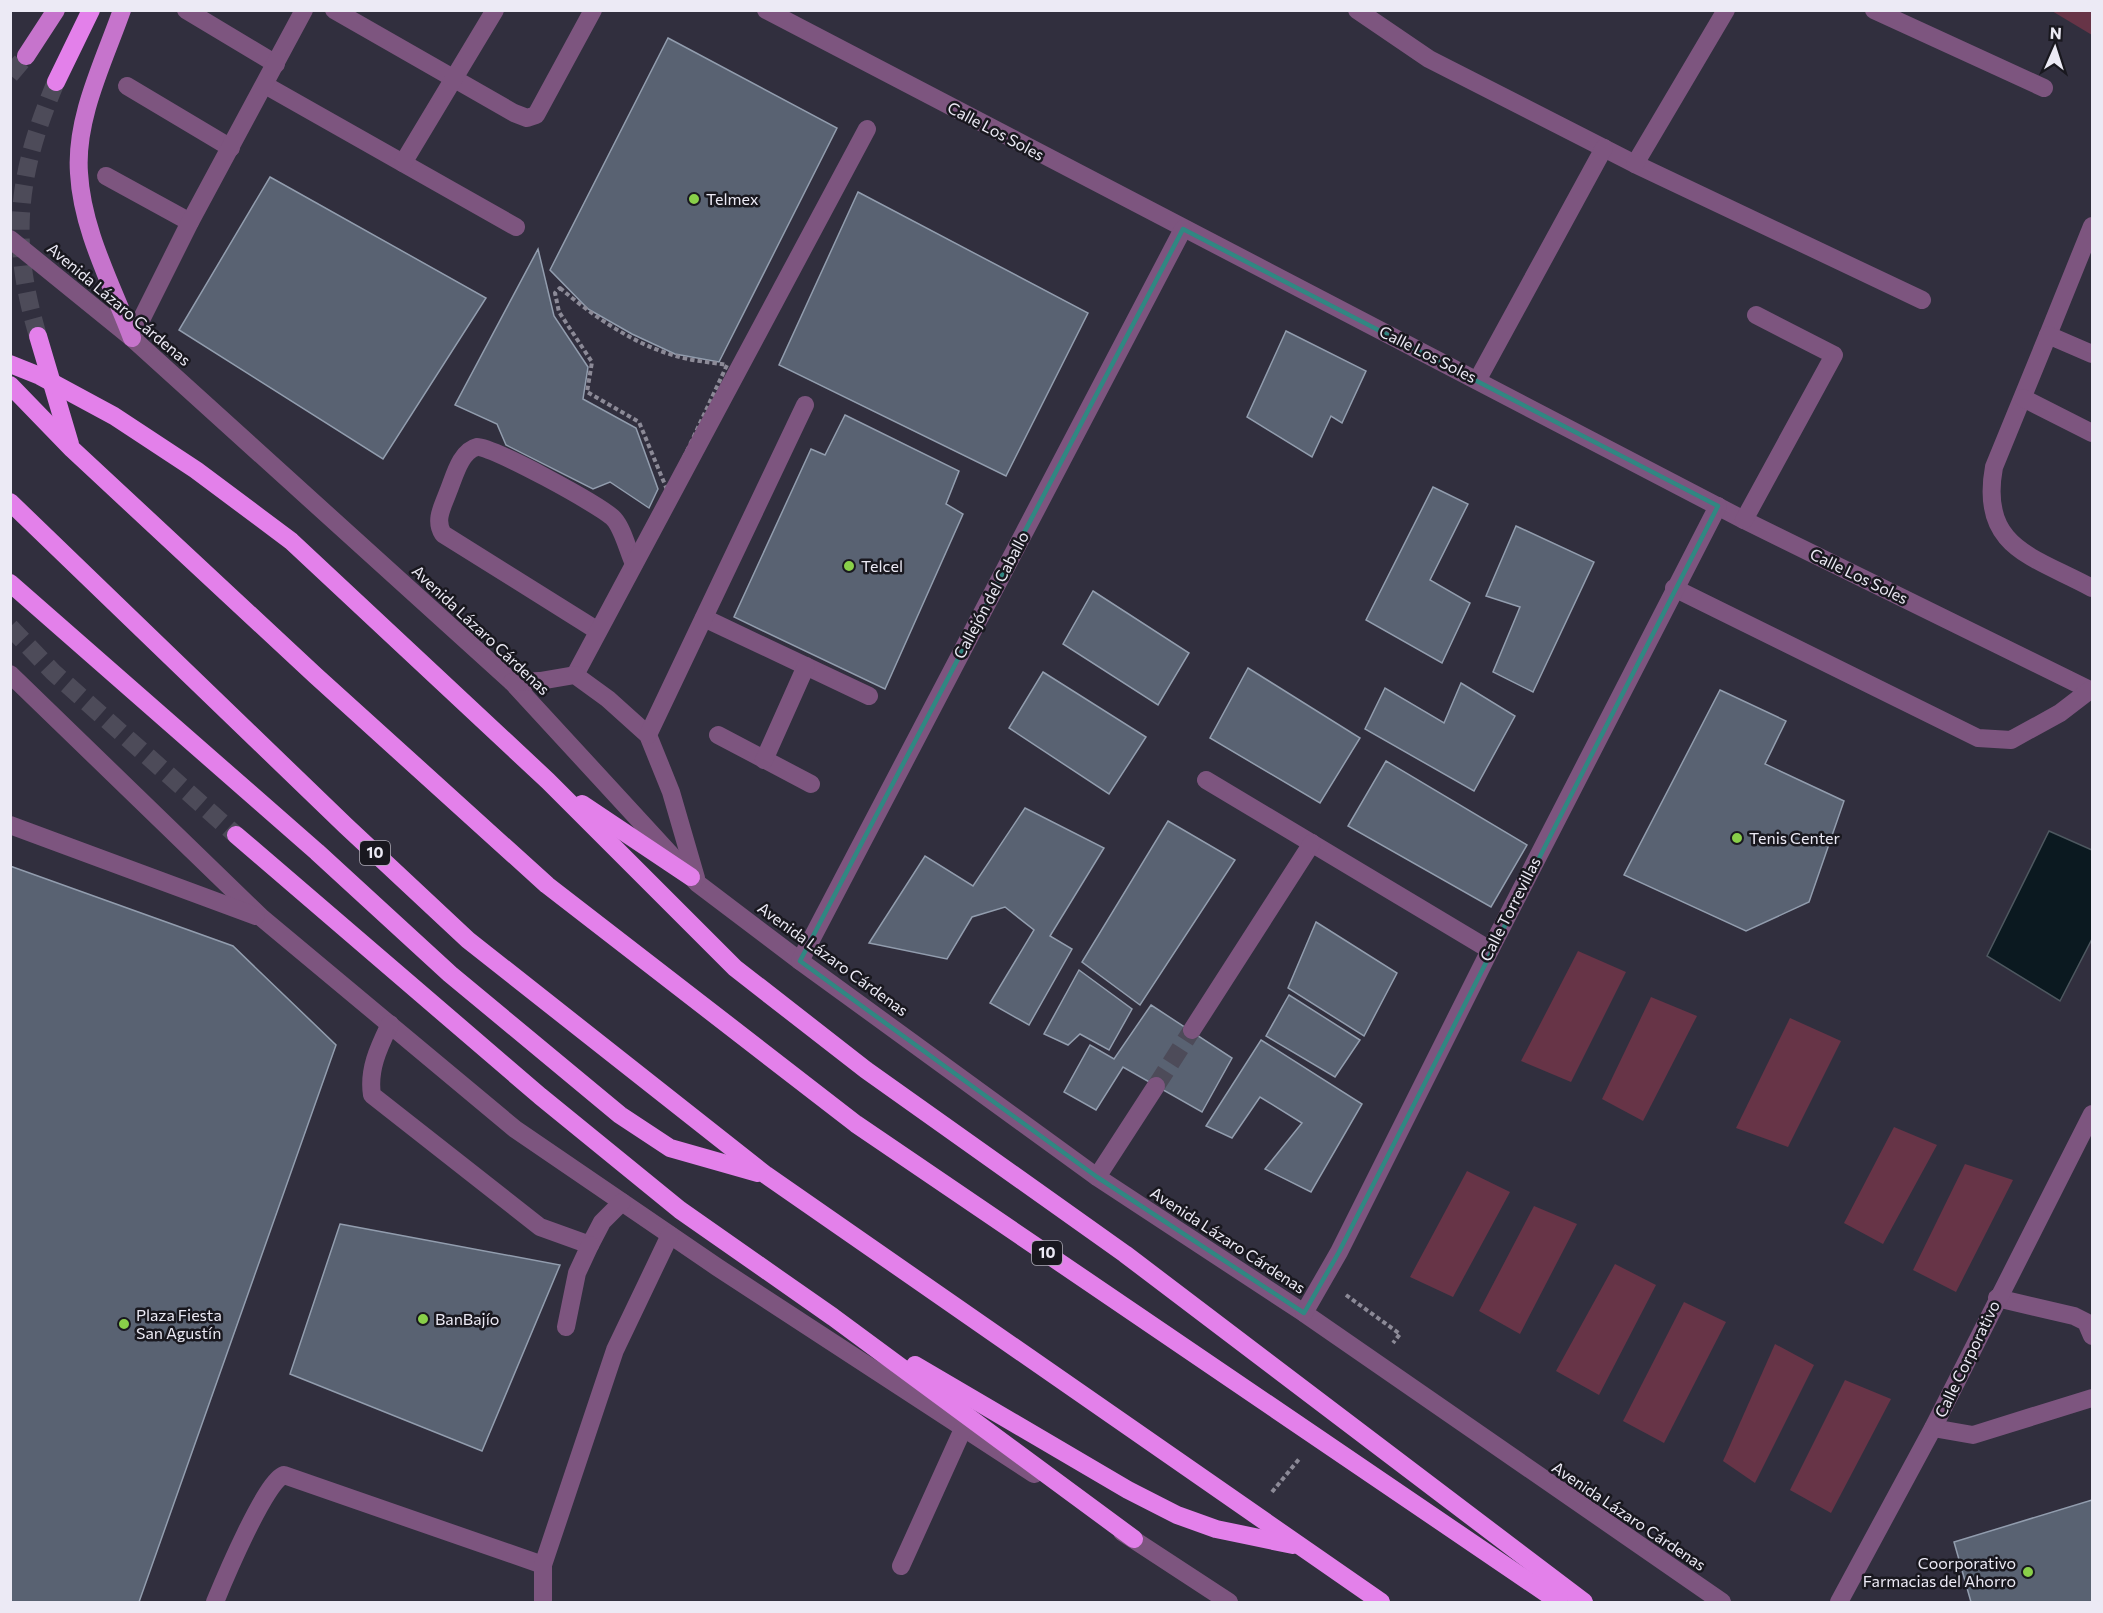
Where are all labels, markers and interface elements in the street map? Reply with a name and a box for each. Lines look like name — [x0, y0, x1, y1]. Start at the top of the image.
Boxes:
north arrow — [2025, 18, 2085, 78]
text: N — [2049, 23, 2062, 42]
street label: Calle Los Soles — [945, 97, 1048, 164]
place label: Telmex — [706, 189, 759, 208]
marker: Telmex — [687, 192, 701, 206]
street label: Avenida Lázaro Cárdenas — [44, 238, 195, 369]
street label: Calle Los Soles — [1376, 321, 1480, 386]
street label: Callejón del Caballo — [949, 528, 1032, 662]
street label: Calle Los Soles — [1807, 544, 1911, 607]
place label: Telcel — [861, 556, 903, 575]
marker: Telcel — [842, 559, 856, 573]
street label: Avenida Lázaro Cárdenas — [409, 561, 554, 698]
place label: Tenis Center — [1749, 828, 1841, 847]
marker: Tenis Center — [1730, 831, 1744, 845]
road number: 10 — [360, 841, 390, 865]
street label: Calle Torrevillas — [1475, 853, 1544, 964]
street label: Avenida Lázaro Cárdenas — [754, 898, 912, 1020]
street label: Avenida Lázaro Cárdenas — [1147, 1182, 1309, 1297]
road number: 10 — [1032, 1241, 1062, 1265]
street label: Calle Corporativo — [1930, 1297, 2003, 1420]
place label: Plaza Fiesta San Agustín — [136, 1305, 222, 1342]
place label: BanBajío — [435, 1309, 499, 1328]
marker: BanBajío — [416, 1312, 430, 1326]
marker: Plaza Fiesta San Agustín — [117, 1317, 131, 1331]
street label: Avenida Lázaro Cárdenas — [1549, 1457, 1710, 1574]
place label: Coorporativo Farmacias del Ahorro — [1863, 1553, 2016, 1590]
marker: Coorporativo Farmacias del Ahorro — [2021, 1565, 2035, 1579]

